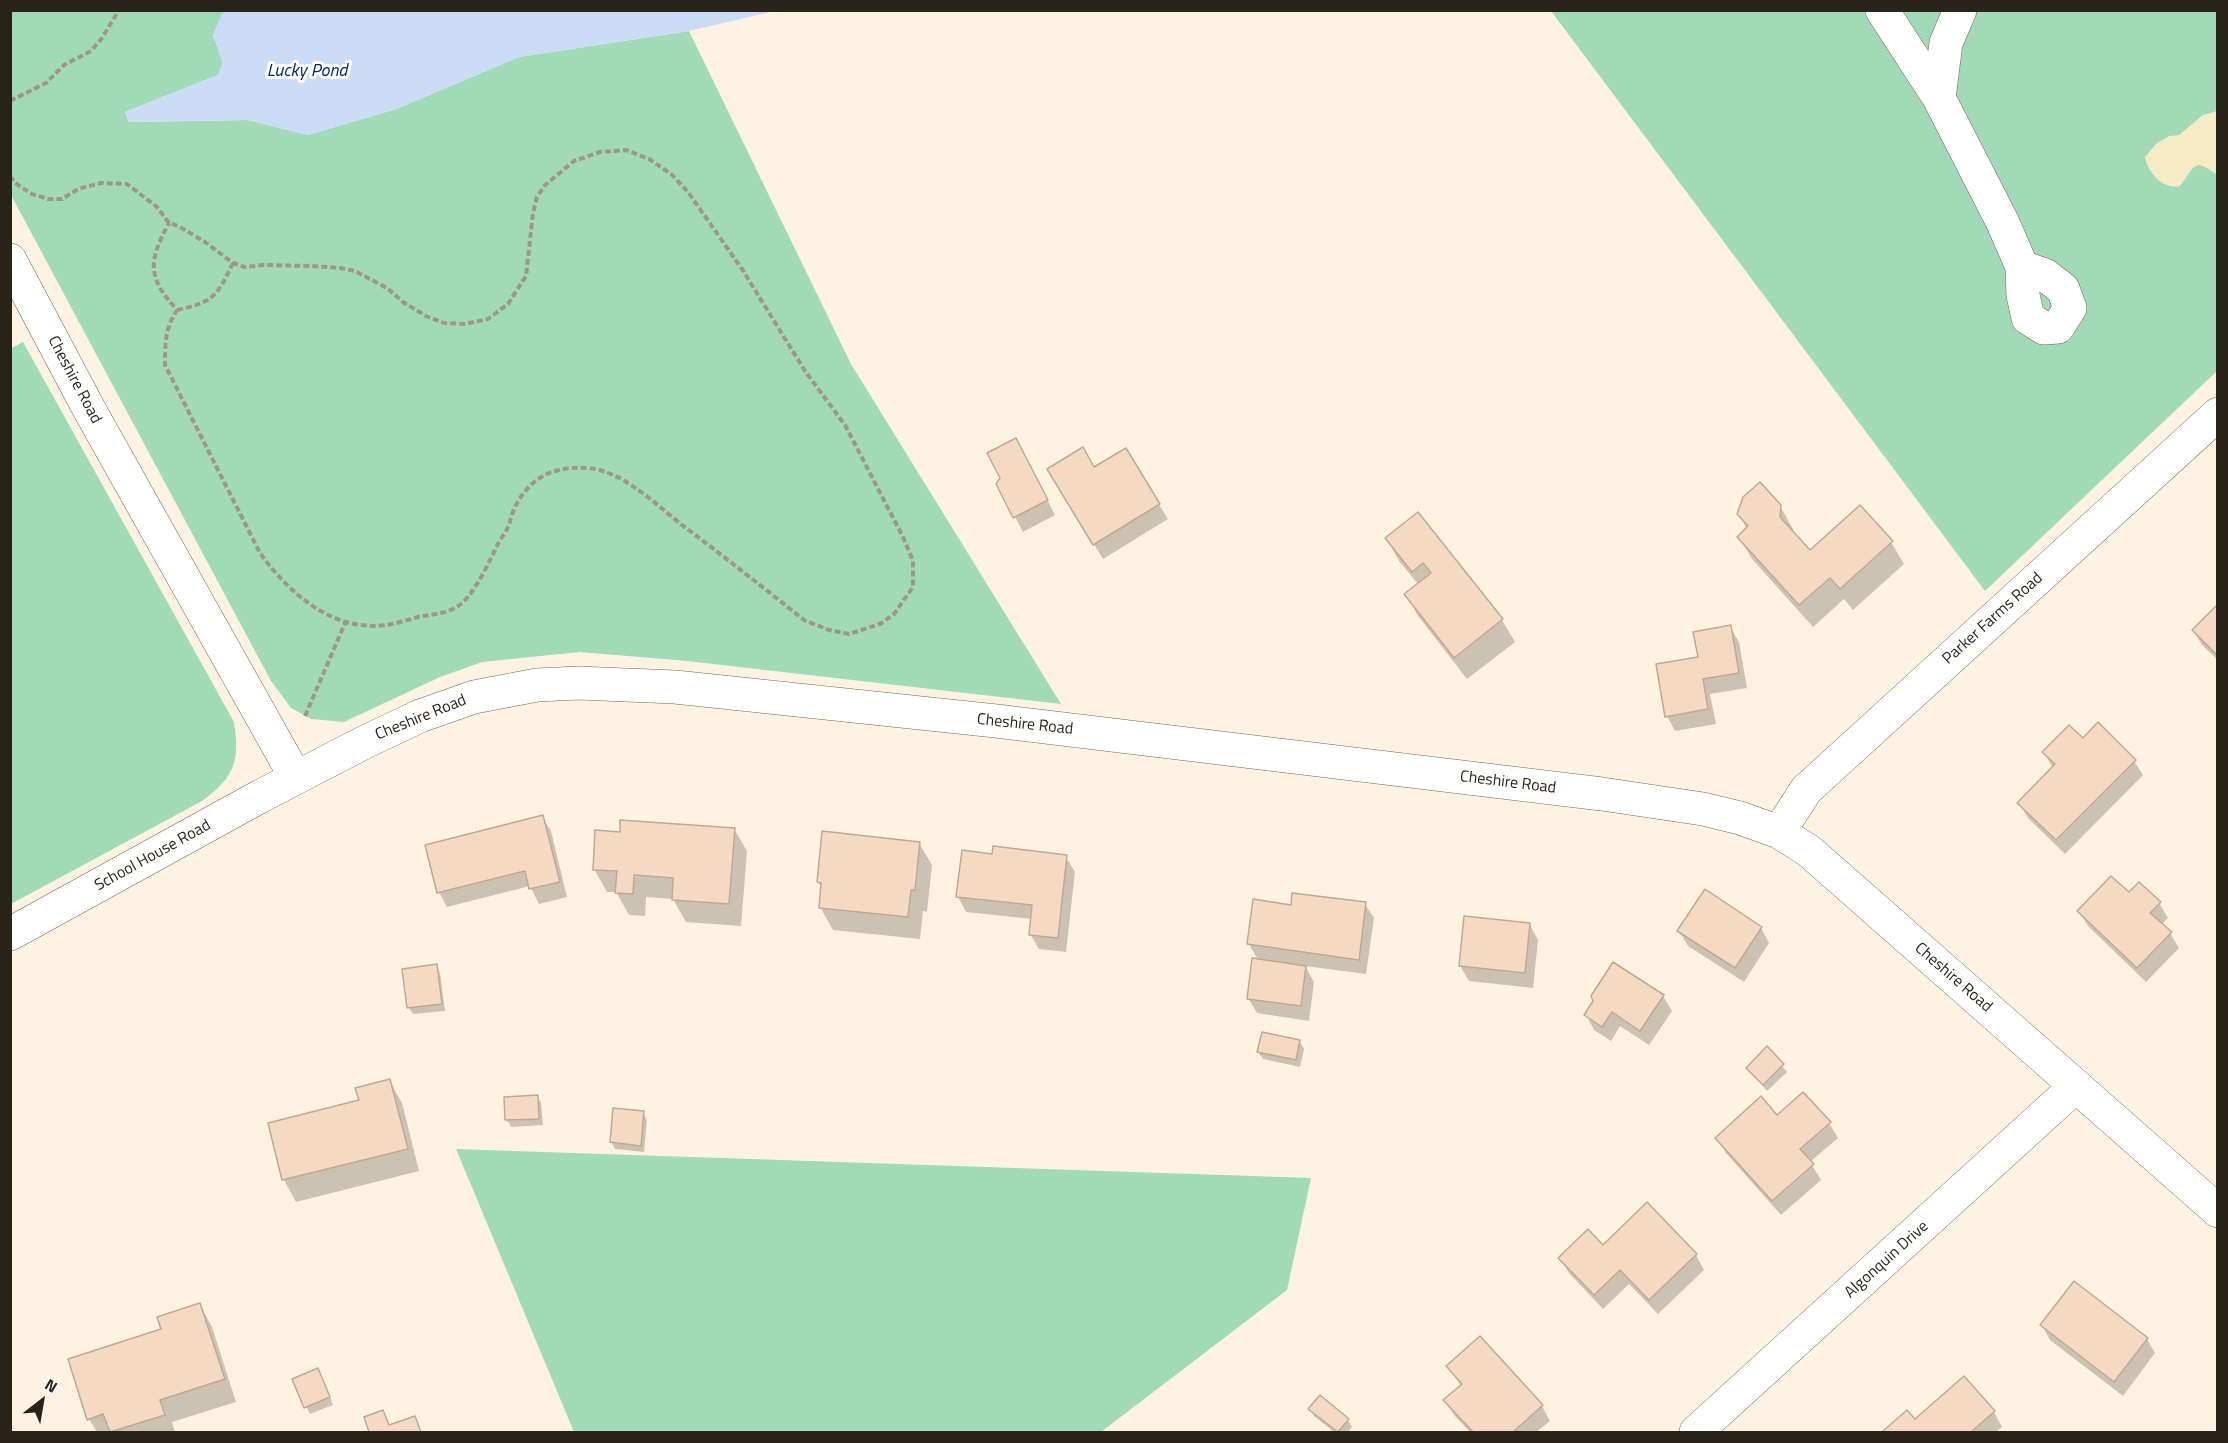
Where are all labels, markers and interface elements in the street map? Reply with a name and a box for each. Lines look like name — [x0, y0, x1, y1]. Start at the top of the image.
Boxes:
water label: Lucky Pond — [267, 61, 347, 83]
street label: Cheshire Road — [43, 333, 105, 427]
street label: Parker Farms Road — [1939, 569, 2047, 669]
street label: Cheshire Road — [373, 691, 469, 745]
street label: Cheshire Road — [976, 710, 1074, 740]
street label: Cheshire Road — [1459, 768, 1557, 798]
street label: School House Road — [92, 816, 214, 896]
street label: Cheshire Road — [1910, 939, 1996, 1017]
street label: Algonquin Drive — [1841, 1217, 1933, 1303]
north arrow — [12, 1371, 72, 1431]
text: N — [40, 1372, 62, 1399]

